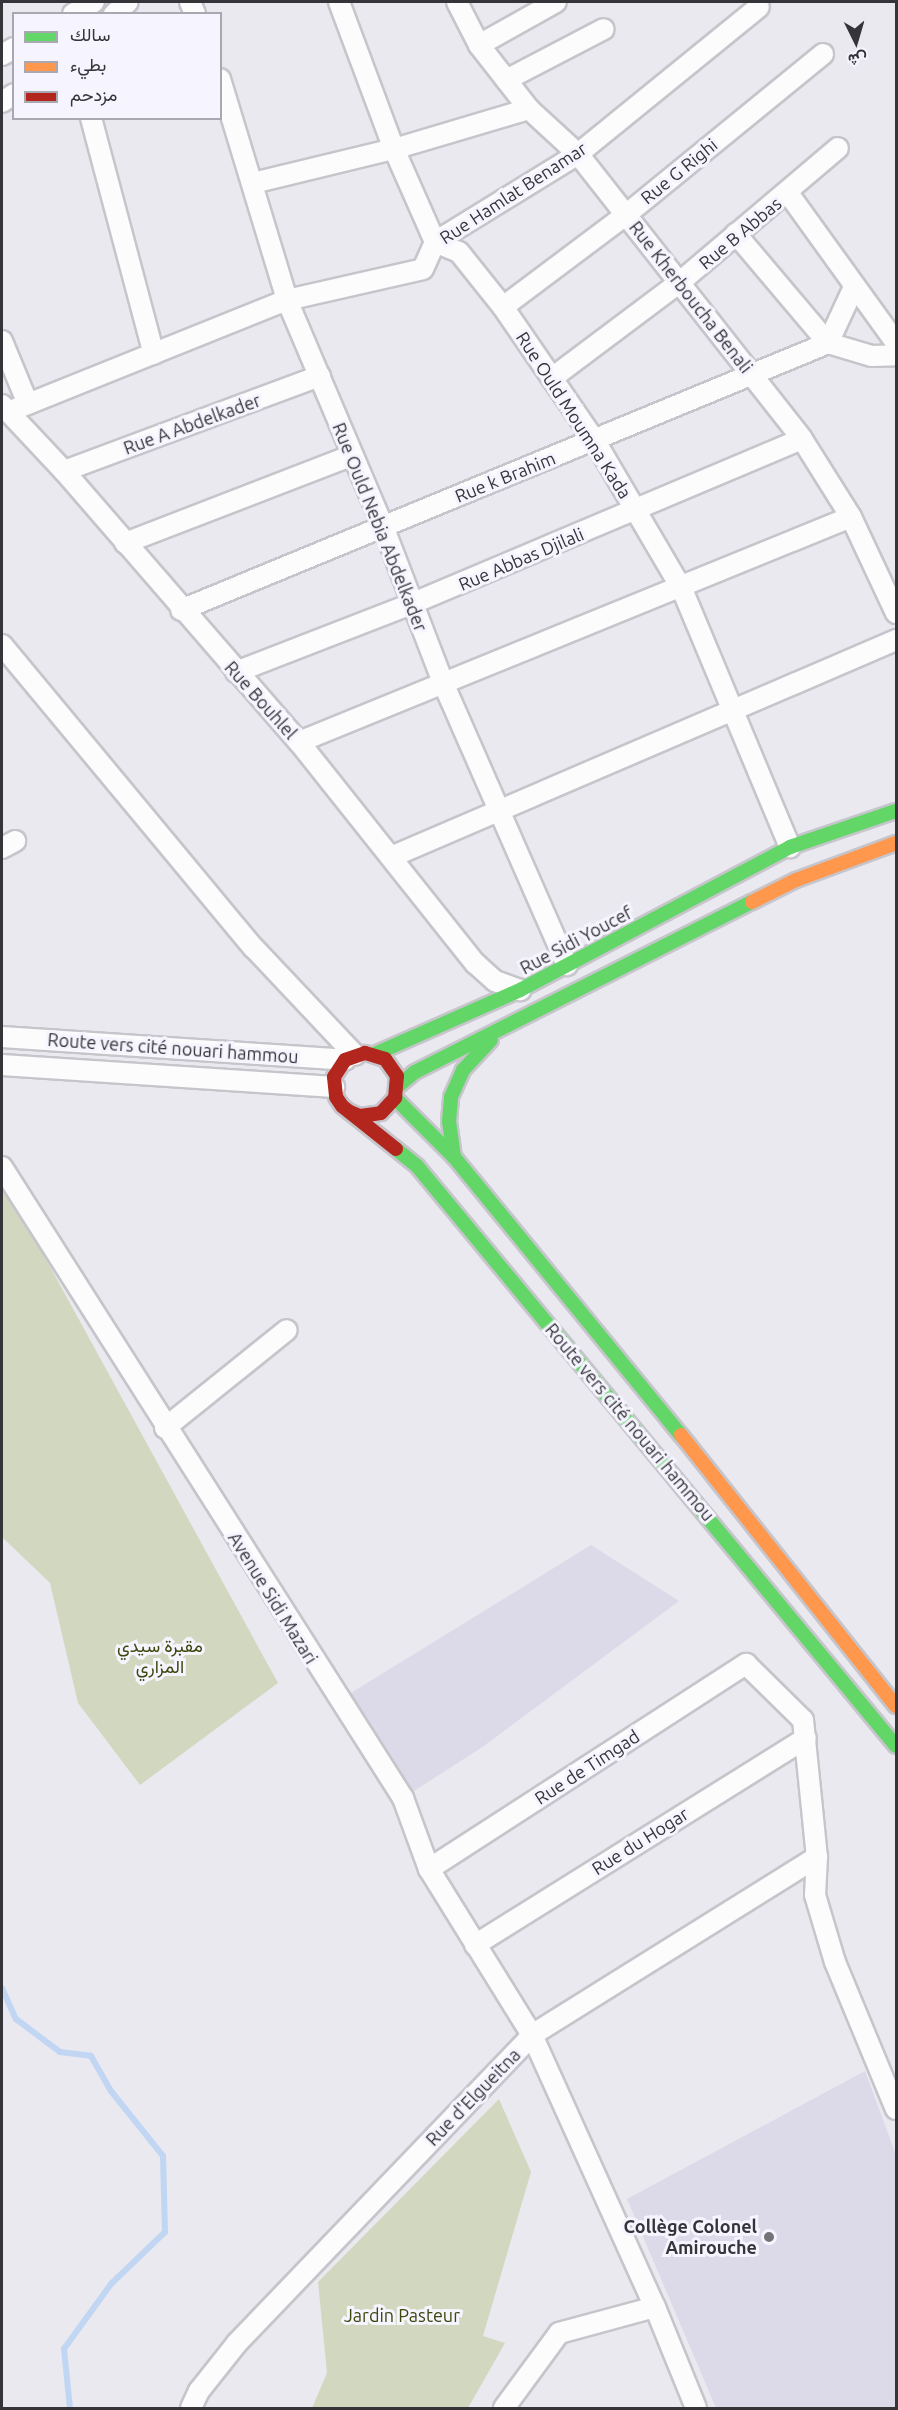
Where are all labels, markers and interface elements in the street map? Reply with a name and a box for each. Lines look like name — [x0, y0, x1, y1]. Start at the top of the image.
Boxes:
legend — [12, 12, 222, 120]
north arrow — [826, 12, 886, 72]
text: سالك — [70, 24, 110, 44]
text: ش — [847, 50, 868, 70]
text: بطيء — [70, 54, 106, 74]
text: مزدحم — [70, 84, 117, 104]
street label: Rue G Righi — [636, 134, 722, 208]
street label: Rue Hamlat Benamar — [436, 137, 590, 249]
street label: Rue B Abbas — [694, 192, 786, 274]
street label: Rue Kherboucha Benali — [625, 217, 757, 377]
street label: Rue Ould Moumna Kada — [512, 327, 636, 503]
street label: Rue A Abdelkader — [120, 389, 264, 459]
street label: Rue Ould Nebia Abdelkader — [328, 419, 432, 635]
street label: Rue k Brahim — [452, 447, 558, 507]
street label: Rue Abbas Djilali — [455, 523, 587, 595]
street label: Rue Bouhlel — [220, 657, 302, 743]
street label: Rue Sidi Youcef — [516, 901, 636, 979]
street label: Route vers cité nouari hammou — [47, 1028, 299, 1068]
street label: Route vers cité nouari hammou — [541, 1319, 719, 1525]
street label: Avenue Sidi Mazari — [224, 1528, 322, 1668]
park label: مقبرة سيدي المزاري — [117, 1635, 203, 1678]
street label: Rue de Timgad — [531, 1725, 643, 1809]
street label: Rue du Hogar — [588, 1803, 692, 1879]
street label: Rue d'Elgueitna — [421, 2044, 525, 2150]
place label: Collège Colonel Amirouche — [624, 2216, 757, 2258]
marker: Collège Colonel Amirouche — [762, 2230, 776, 2244]
park label: Jardin Pasteur — [344, 2304, 460, 2326]

